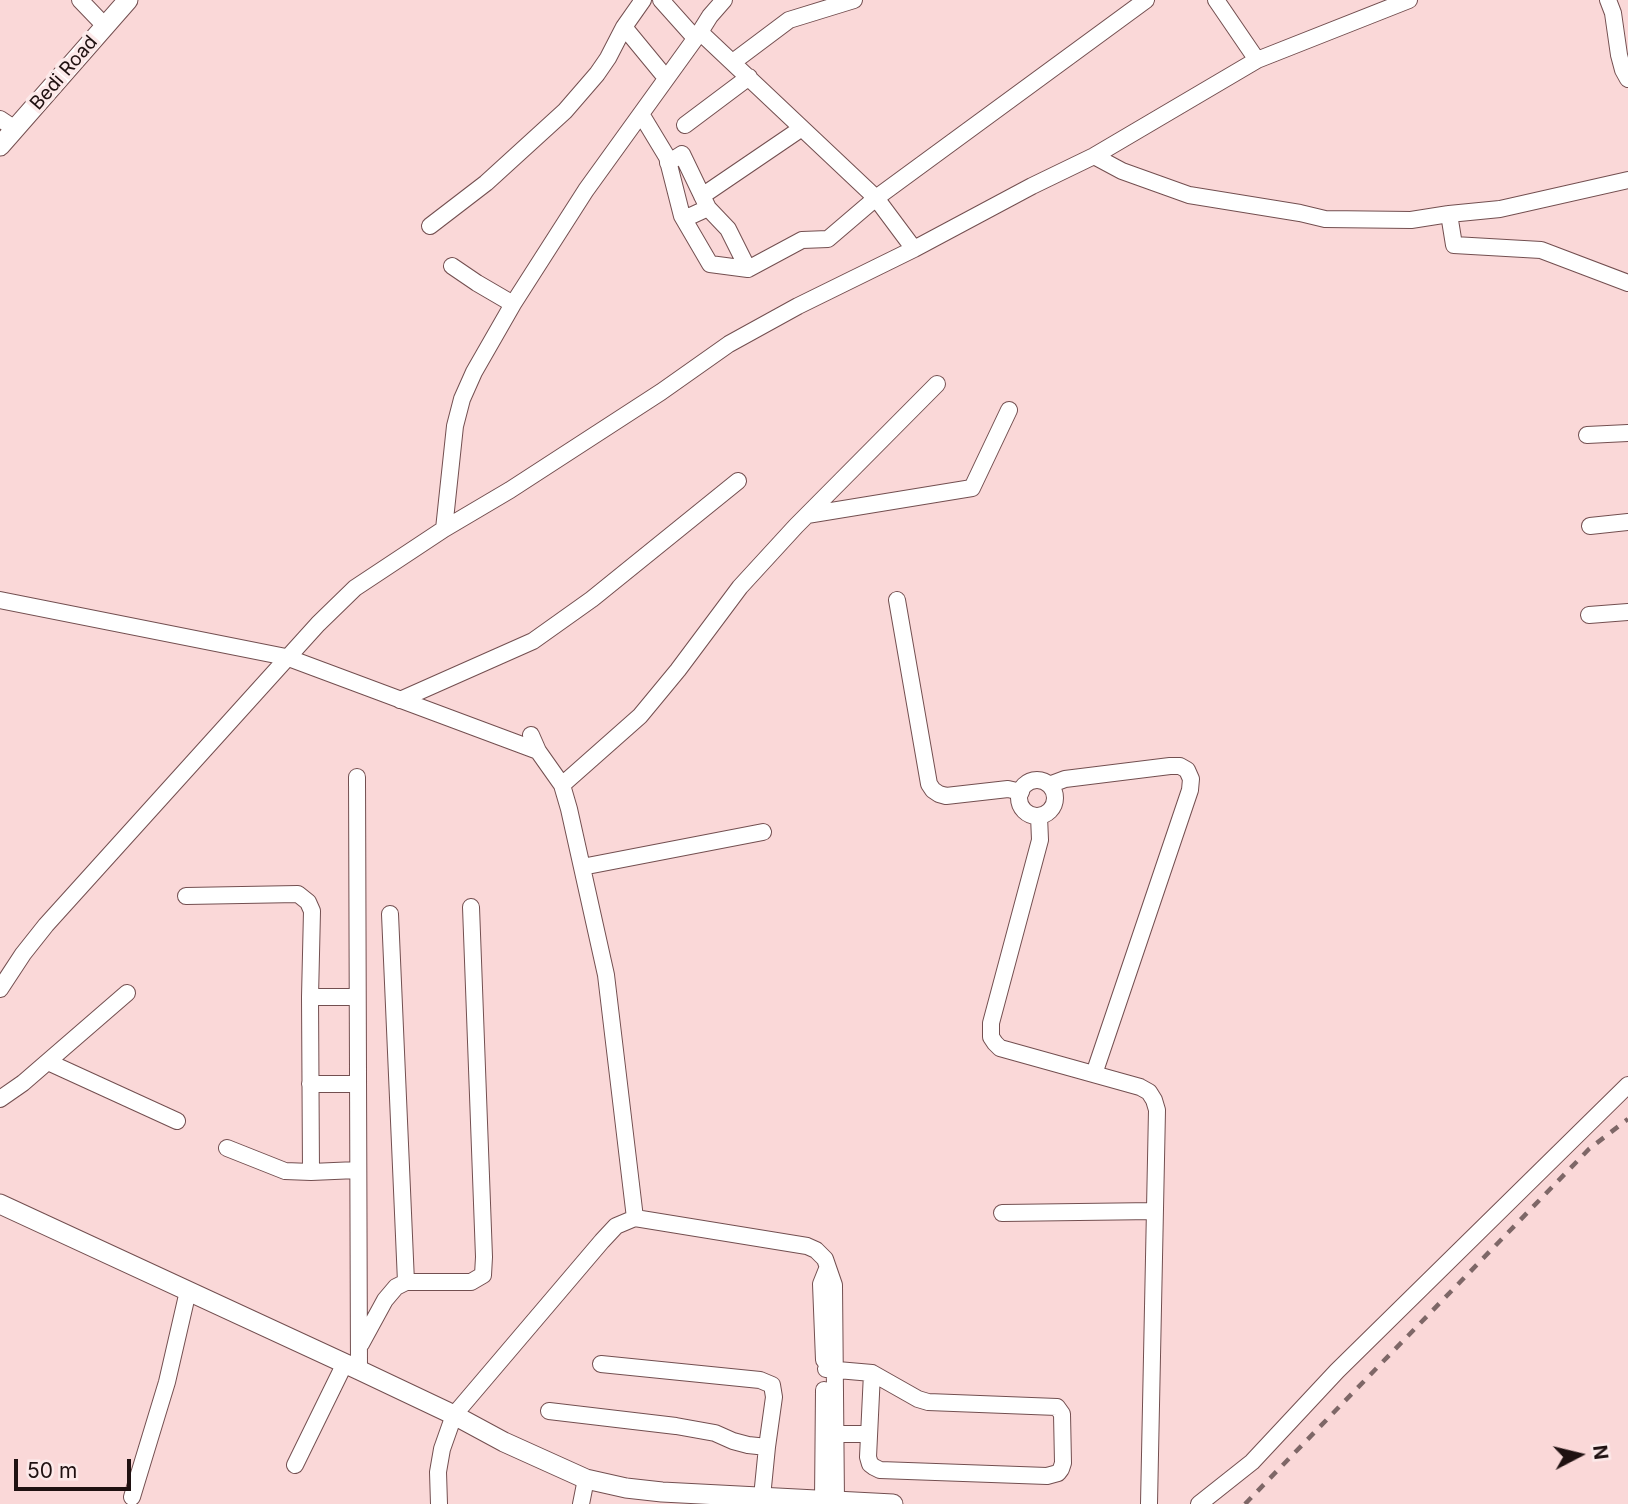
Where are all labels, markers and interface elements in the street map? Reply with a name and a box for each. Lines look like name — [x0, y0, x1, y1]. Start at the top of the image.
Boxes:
street label: Bedi Road — [26, 31, 102, 115]
north arrow — [1544, 1420, 1614, 1490]
scale bar — [18, 1444, 135, 1488]
text: N — [1588, 1444, 1613, 1461]
text: 50 m — [27, 1458, 77, 1483]

